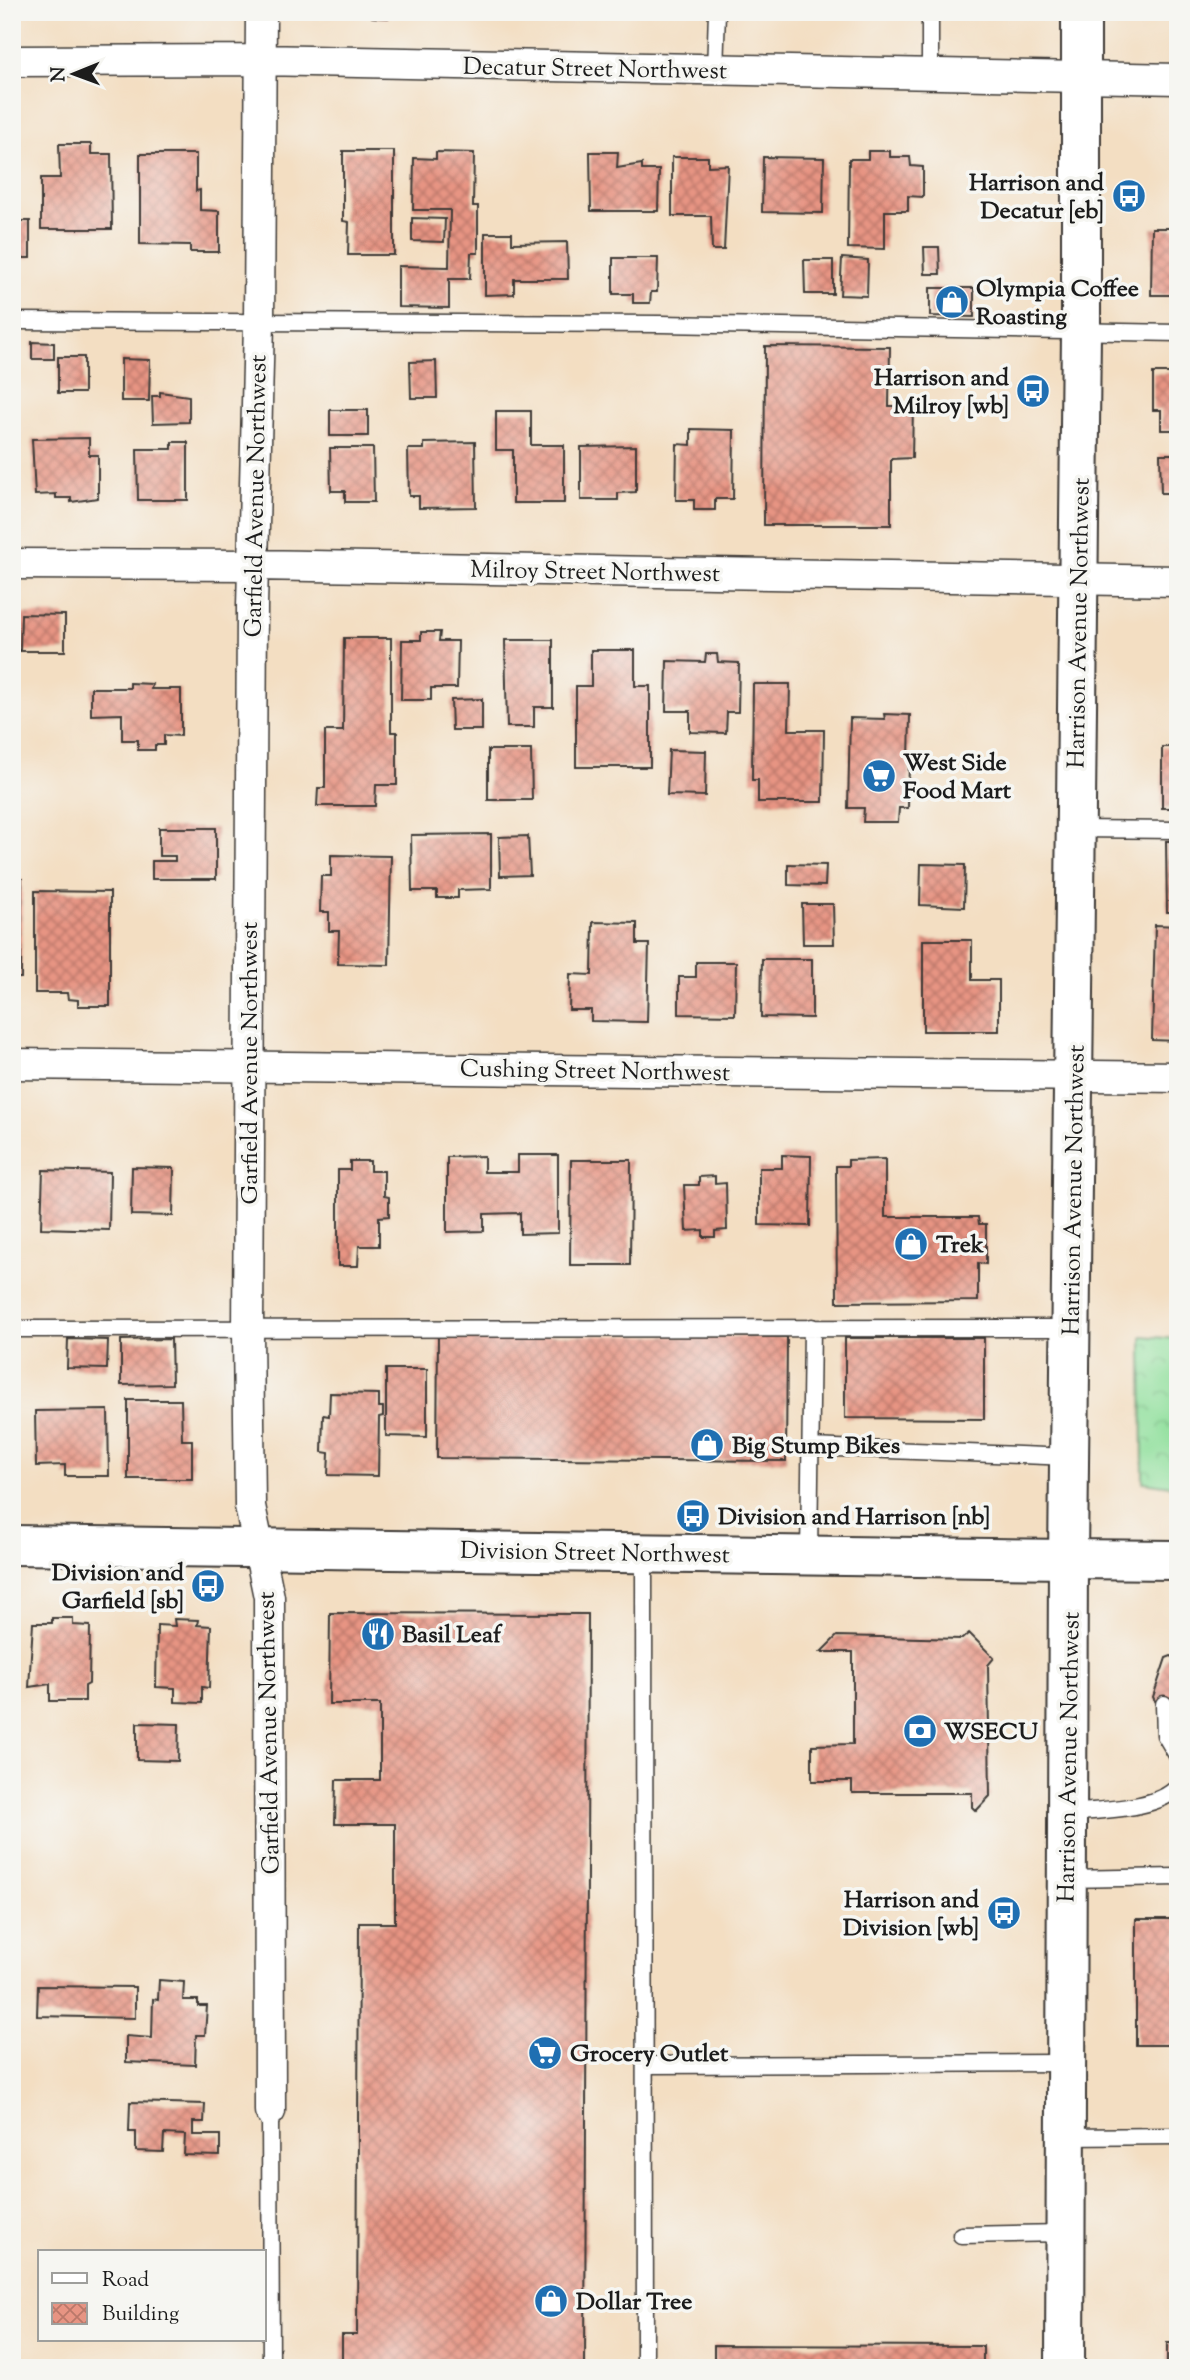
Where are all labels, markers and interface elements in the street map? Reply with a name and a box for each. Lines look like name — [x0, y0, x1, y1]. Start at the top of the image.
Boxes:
north arrow — [38, 38, 108, 108]
street label: Decatur Street Northwest — [463, 51, 727, 89]
text: N — [46, 66, 73, 82]
place label: Harrison and Decatur [eb] — [969, 167, 1104, 229]
bus stop icon: Harrison and Decatur [eb] — [1110, 177, 1148, 215]
place label: Olympia Coffee Roasting — [976, 273, 1139, 335]
shop icon: Olympia Coffee Roasting — [933, 283, 971, 321]
street label: Garfield Avenue Northwest — [238, 354, 276, 638]
place label: Harrison and Milroy [wb] — [874, 362, 1009, 424]
bus stop icon: Harrison and Milroy [wb] — [1014, 372, 1052, 410]
street label: Harrison Avenue Northwest — [1060, 477, 1100, 769]
street label: Milroy Street Northwest — [470, 554, 720, 592]
place label: West Side Food Mart — [903, 747, 1012, 809]
supermarket icon: West Side Food Mart — [860, 757, 898, 795]
street label: Garfield Avenue Northwest — [234, 922, 268, 1204]
street label: Harrison Avenue Northwest — [1055, 1044, 1095, 1336]
street label: Cushing Street Northwest — [460, 1053, 730, 1091]
shop icon: Trek — [892, 1225, 930, 1263]
place label: Trek — [936, 1229, 985, 1263]
shop icon: Big Stump Bikes — [688, 1426, 726, 1464]
place label: Big Stump Bikes — [732, 1430, 900, 1464]
bus stop icon: Division and Harrison [nb] — [674, 1497, 712, 1535]
place label: Division and Harrison [nb] — [718, 1501, 990, 1535]
street label: Division Street Northwest — [460, 1535, 730, 1573]
place label: Division and Garfield [sb] — [52, 1557, 184, 1619]
bus stop icon: Division and Garfield [sb] — [189, 1567, 227, 1605]
street label: Garfield Avenue Northwest — [251, 1591, 289, 1875]
street label: Harrison Avenue Northwest — [1050, 1611, 1090, 1903]
restaurant icon: Basil Leaf — [359, 1615, 397, 1653]
place label: Basil Leaf — [402, 1619, 503, 1653]
bank icon: WSECU — [901, 1712, 939, 1750]
place label: WSECU — [944, 1716, 1038, 1750]
place label: Harrison and Division [wb] — [843, 1884, 979, 1946]
bus stop icon: Harrison and Division [wb] — [985, 1894, 1023, 1932]
supermarket icon: Grocery Outlet — [526, 2034, 564, 2072]
place label: Grocery Outlet — [570, 2038, 729, 2072]
legend — [38, 2250, 266, 2342]
text: Road — [102, 2266, 149, 2296]
shop icon: Dollar Tree — [532, 2282, 570, 2320]
place label: Dollar Tree — [576, 2286, 692, 2320]
text: Building — [102, 2300, 179, 2330]

